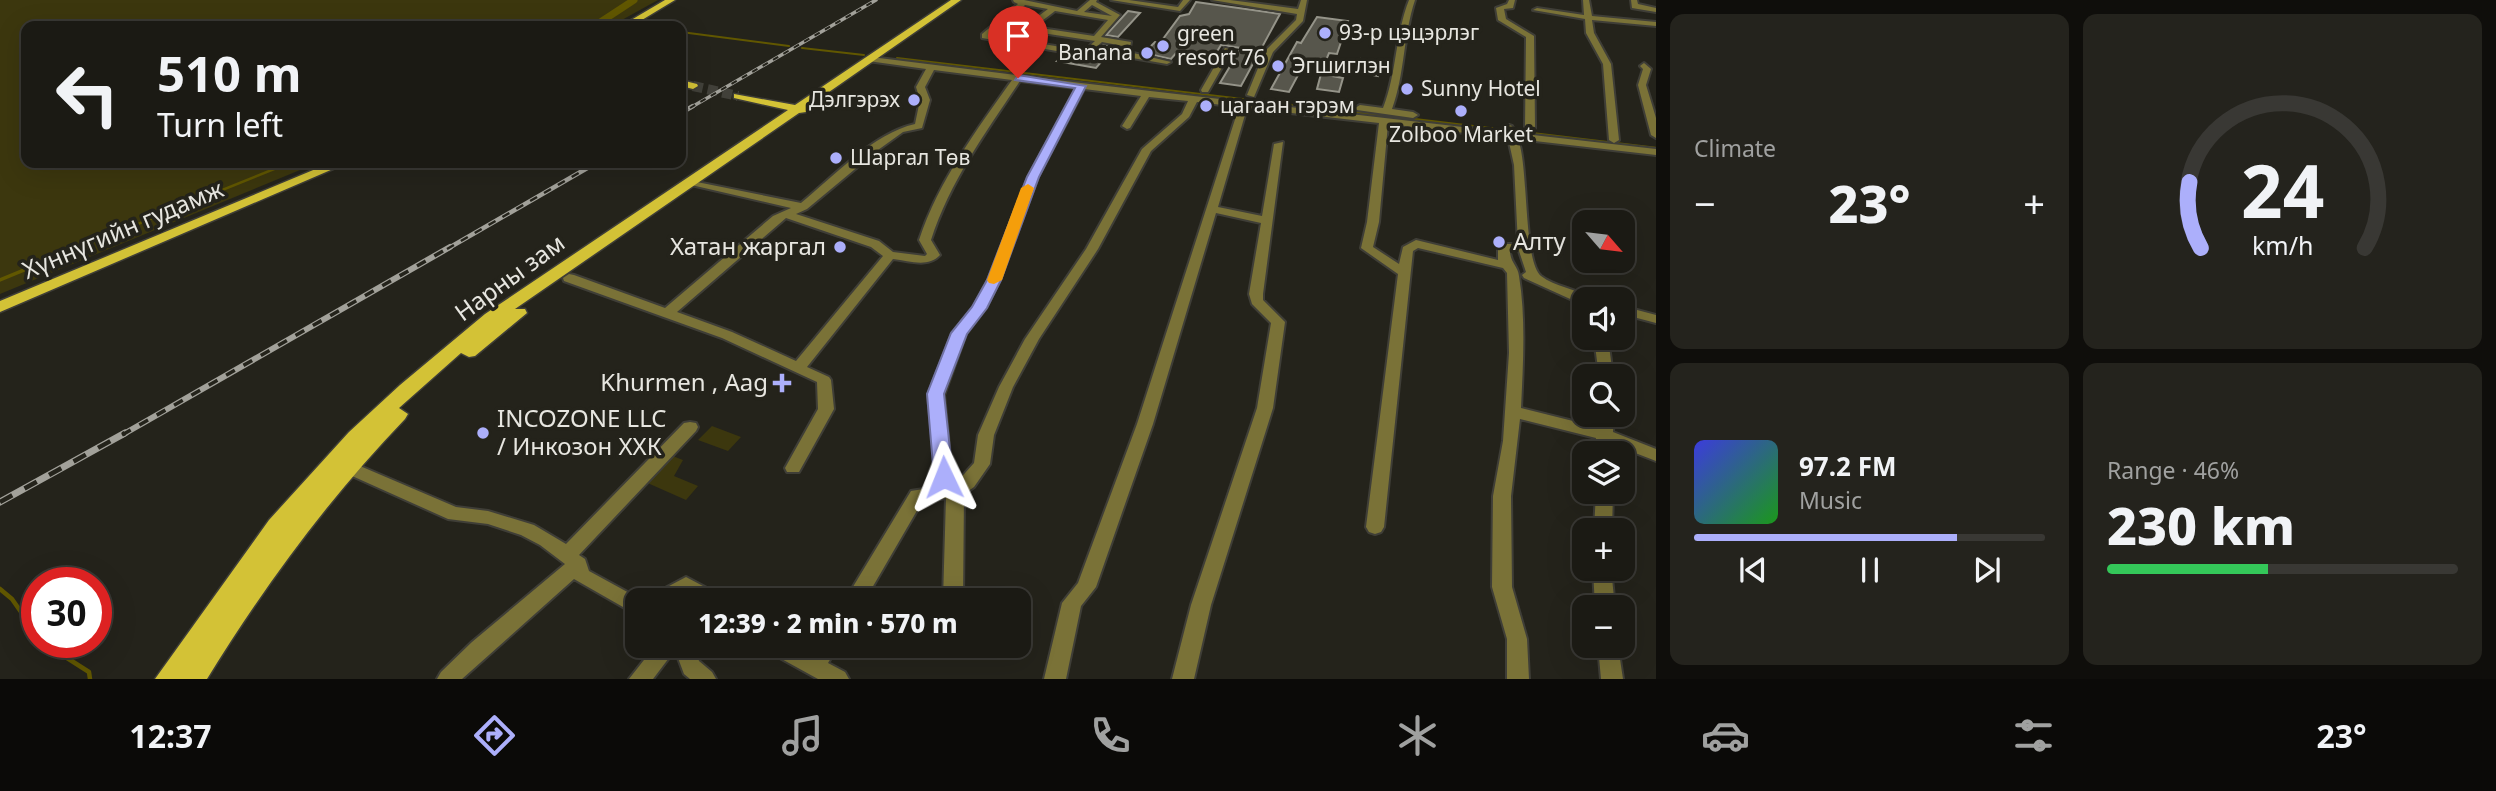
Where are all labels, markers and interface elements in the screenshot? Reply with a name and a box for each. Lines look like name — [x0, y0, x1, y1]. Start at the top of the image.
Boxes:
pin — [988, 6, 1048, 78]
icon: arrive — [999, 17, 1037, 55]
place label: 93-р цэцэрлэг — [1339, 18, 1479, 46]
place label: green resort 76 — [1177, 19, 1266, 71]
marker: 93-р цэцэрлэг — [1317, 25, 1333, 41]
place label: Banana — [1058, 38, 1133, 66]
marker: green resort 76 — [1155, 38, 1171, 54]
text: 510 m — [157, 40, 302, 106]
marker: Banana — [1139, 45, 1155, 61]
icon: left — [42, 49, 133, 140]
place label: Эгшиглэн — [1292, 51, 1391, 79]
marker: Эгшиглэн — [1270, 58, 1286, 74]
place label: Sunny Hotel — [1421, 74, 1541, 102]
marker: Sunny Hotel — [1399, 81, 1415, 97]
place label: Дэлгэрэх — [809, 85, 900, 113]
place label: цагаан тэрэм — [1220, 91, 1355, 119]
marker: Дэлгэрэх — [906, 92, 922, 108]
marker: цагаан тэрэм — [1198, 98, 1214, 114]
text: Turn left — [157, 103, 283, 146]
marker: Zolboo Market — [1453, 103, 1469, 119]
place label: Zolboo Market — [1389, 120, 1533, 148]
text: Climate — [1694, 132, 1776, 164]
text: 24 — [2241, 140, 2324, 239]
place label: Шаргал Төв — [850, 143, 970, 171]
marker: Шаргал Төв — [828, 150, 844, 166]
text: 23° — [1828, 167, 1911, 238]
street label: Хүннүгийн гудамж — [17, 171, 229, 286]
text: − — [1694, 177, 1716, 229]
text: + — [2023, 177, 2045, 229]
north arrow — [1572, 210, 1634, 273]
map controls — [1572, 210, 1635, 658]
place label: Алту — [1513, 224, 1567, 257]
street label: Нарны зам — [447, 226, 571, 328]
text: km/h — [2252, 227, 2313, 261]
place label: Хатан жаргал — [670, 229, 826, 262]
marker: Алту — [1491, 234, 1507, 250]
marker: Хатан жаргал — [832, 239, 848, 255]
button: sound — [1572, 287, 1635, 350]
button: search — [1572, 364, 1635, 427]
place label: Khurmen , Aag — [600, 365, 768, 398]
marker: Khurmen , Aag — [774, 375, 790, 391]
place label: INCOZONE LLC / Инкозон ХХК — [497, 401, 666, 462]
marker: INCOZONE LLC / Инкозон ХХК — [475, 425, 491, 441]
position arrow — [907, 440, 981, 514]
button: layers — [1572, 441, 1635, 504]
text: 97.2 FM — [1799, 448, 1896, 484]
text: Range · 46% — [2107, 454, 2239, 486]
text: Music — [1799, 484, 1862, 516]
text: 230 km — [2107, 489, 2295, 560]
button: + — [1572, 518, 1635, 581]
icon: previous — [1734, 551, 1772, 589]
icon: pause — [1851, 551, 1889, 589]
icon: next — [1968, 551, 2006, 589]
speed limit sign: 30 — [21, 567, 112, 658]
button: − — [1572, 595, 1635, 658]
text: 12:39 · 2 min · 570 m — [698, 605, 958, 641]
icon: directions — [470, 711, 519, 760]
icon: music — [778, 711, 827, 760]
icon: phone — [1086, 711, 1135, 760]
icon: climate — [1393, 711, 1442, 760]
icon: car — [1701, 711, 1750, 760]
icon: filters — [2009, 711, 2058, 760]
text: 12:37 — [129, 714, 212, 757]
text: 23° — [2316, 714, 2367, 757]

